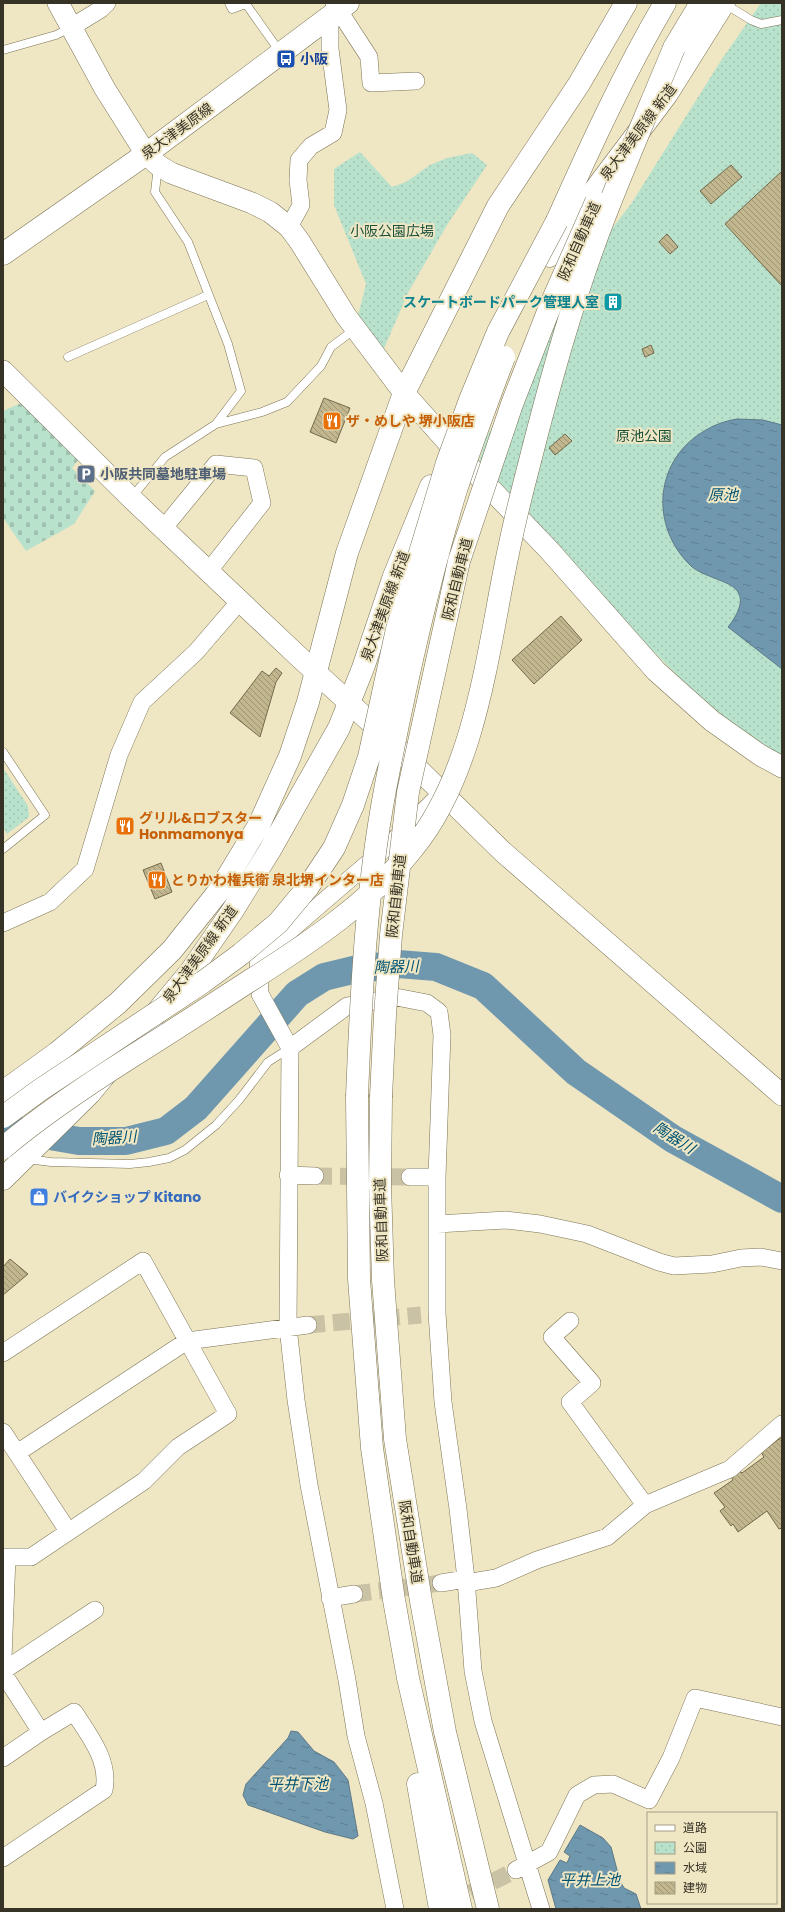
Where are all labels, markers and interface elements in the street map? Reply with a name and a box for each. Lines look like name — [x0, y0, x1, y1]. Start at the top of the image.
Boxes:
bus stop icon: 小阪 — [275, 48, 297, 70]
place label: 小阪 — [300, 49, 328, 69]
street label: 泉大津美原線 新道 — [595, 80, 681, 184]
street label: 泉大津美原線 — [137, 98, 217, 164]
street label: 阪和自動車道 — [553, 199, 605, 283]
park label: 小阪公園広場 — [350, 221, 434, 241]
building icon: スケートボードパーク管理人室 — [602, 291, 624, 313]
place label: スケートボードパーク管理人室 — [403, 292, 599, 312]
restaurant icon: ザ・めしや 堺小阪店 — [321, 410, 343, 432]
place label: ザ・めしや 堺小阪店 — [346, 411, 475, 431]
park label: 原池公園 — [616, 426, 672, 446]
parking icon: 小阪共同墓地駐車場 — [75, 463, 97, 485]
place label: 小阪共同墓地駐車場 — [100, 464, 226, 484]
water label: 原池 — [708, 484, 740, 505]
street label: 阪和自動車道 — [437, 536, 477, 622]
street label: 泉大津美原線 新道 — [356, 548, 414, 664]
place label: グリル&ロブスター Honmamonya — [139, 808, 262, 844]
restaurant icon: グリル&ロブスター Honmamonya — [114, 815, 136, 837]
street label: 阪和自動車道 — [382, 853, 410, 939]
restaurant icon: とりかわ権兵衛 泉北堺インター店 — [146, 869, 168, 891]
place label: とりかわ権兵衛 泉北堺インター店 — [171, 870, 384, 890]
street label: 泉大津美原線 新道 — [158, 901, 242, 1007]
water label: 陶器川 — [373, 955, 421, 978]
water label: 陶器川 — [650, 1117, 701, 1159]
water label: 陶器川 — [91, 1125, 139, 1150]
street label: 阪和自動車道 — [370, 1178, 392, 1262]
shop icon: バイクショップ Kitano — [28, 1186, 50, 1208]
place label: バイクショップ Kitano — [53, 1187, 201, 1207]
street label: 阪和自動車道 — [395, 1499, 427, 1585]
water label: 平井下池 — [268, 1773, 330, 1794]
legend — [647, 1812, 777, 1904]
text: 道路 — [683, 1819, 707, 1836]
text: 公園 — [683, 1839, 707, 1856]
text: 水域 — [683, 1859, 707, 1876]
water label: 平井上池 — [560, 1869, 622, 1890]
text: 建物 — [683, 1879, 707, 1896]

